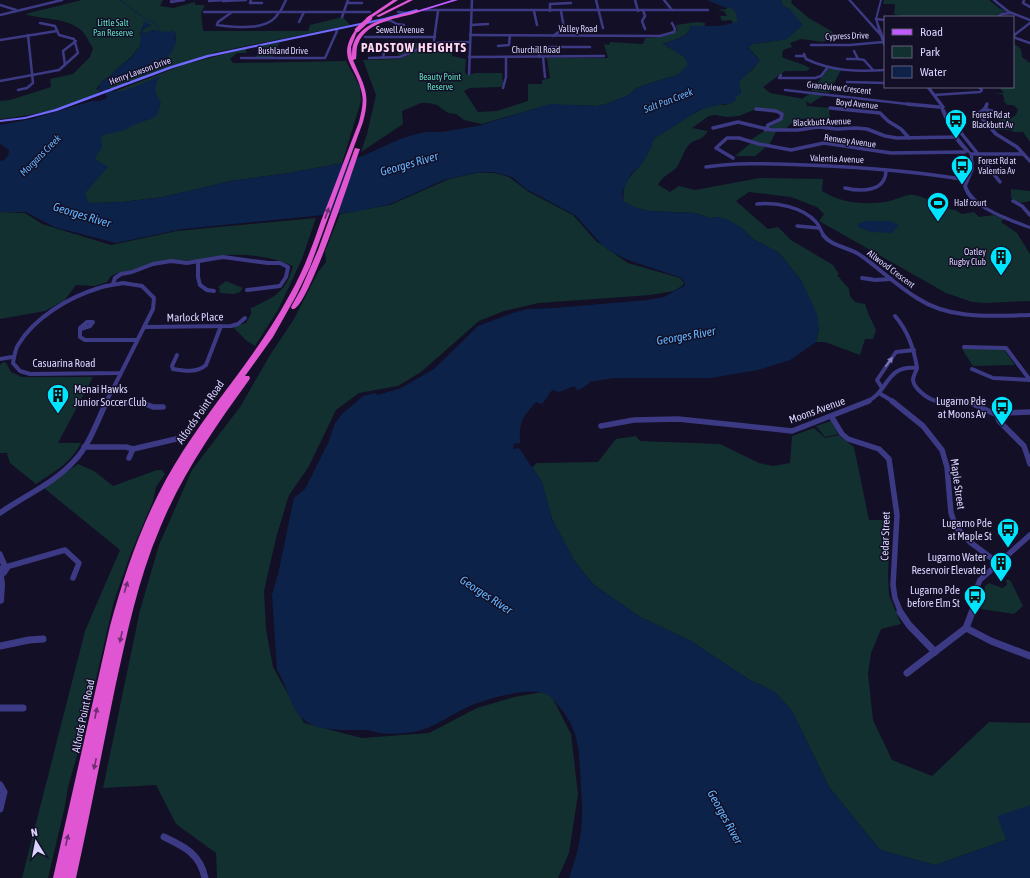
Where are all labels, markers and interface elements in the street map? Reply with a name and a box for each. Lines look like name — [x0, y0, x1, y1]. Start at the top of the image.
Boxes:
legend — [884, 16, 1014, 88]
park label: Little Salt Pan Reserve — [93, 18, 133, 38]
street label: Valley Road — [558, 24, 598, 34]
street label: Sewell Avenue — [376, 25, 424, 35]
text: Road — [920, 25, 943, 39]
street label: Cypress Drive — [825, 30, 869, 42]
district label: PADSTOW HEIGHTS — [361, 40, 467, 55]
street label: Churchill Road — [512, 45, 560, 55]
text: Park — [920, 45, 941, 59]
street label: Bushland Drive — [258, 46, 308, 56]
street label: Henry Lawson Drive — [108, 55, 172, 87]
text: Water — [920, 65, 947, 79]
park label: Beauty Point Reserve — [419, 72, 461, 92]
street label: Grandview Crescent — [806, 80, 872, 96]
water label: Salt Pan Creek — [641, 86, 695, 115]
street label: Boyd Avenue — [835, 97, 879, 111]
bus stop icon: Forest Rd at Blackbutt Av — [943, 107, 969, 140]
place label: Forest Rd at Blackbutt Av — [972, 110, 1014, 130]
street label: Blackbutt Avenue — [793, 116, 851, 128]
water label: Morgans Creek — [18, 132, 64, 178]
street label: Renway Avenue — [823, 132, 877, 150]
water label: Georges River — [378, 149, 440, 179]
street label: Valentia Avenue — [810, 153, 864, 165]
bus stop icon: Forest Rd at Valentia Av — [949, 153, 975, 186]
place label: Forest Rd at Valentia Av — [978, 156, 1017, 176]
sports icon: Half court — [925, 190, 951, 223]
place label: Half court — [954, 198, 987, 208]
water label: Georges River — [51, 200, 113, 231]
one-way arrow — [325, 207, 331, 219]
building icon: Oatley Rugby Club — [988, 244, 1014, 277]
place label: Oatley Rugby Club — [949, 247, 986, 267]
street label: Allwood Crescent — [865, 248, 917, 290]
street label: Marlock Place — [167, 311, 223, 323]
water label: Georges River — [655, 324, 717, 348]
street label: Casuarina Road — [32, 357, 96, 369]
one-way arrow — [885, 357, 893, 368]
street label: Alfords Point Road — [174, 378, 226, 446]
building icon: Menai Hawks Junior Soccer Club — [45, 382, 71, 415]
place label: Menai Hawks Junior Soccer Club — [74, 383, 147, 408]
street label: Moons Avenue — [787, 394, 847, 426]
bus stop icon: Lugarno Pde at Moons Av — [989, 394, 1015, 427]
place label: Lugarno Pde at Moons Av — [936, 395, 986, 420]
street label: Maple Street — [948, 458, 968, 510]
street label: Cedar Street — [878, 511, 892, 561]
bus stop icon: Lugarno Pde at Maple St — [995, 516, 1021, 549]
place label: Lugarno Pde at Maple St — [942, 517, 992, 542]
building icon: Lugarno Water Reservoir Elevated — [988, 550, 1014, 583]
place label: Lugarno Water Reservoir Elevated — [911, 551, 987, 576]
water label: Georges River — [457, 573, 515, 617]
one-way arrow — [123, 580, 129, 592]
bus stop icon: Lugarno Pde before Elm St — [962, 583, 988, 616]
place label: Lugarno Pde before Elm St — [907, 584, 960, 609]
one-way arrow — [118, 631, 124, 643]
street label: Alfords Point Road — [69, 678, 97, 754]
one-way arrow — [93, 707, 99, 719]
one-way arrow — [91, 758, 97, 770]
water label: Georges River — [704, 787, 746, 847]
north arrow — [16, 822, 56, 862]
text: N — [30, 826, 39, 839]
one-way arrow — [65, 834, 71, 846]

